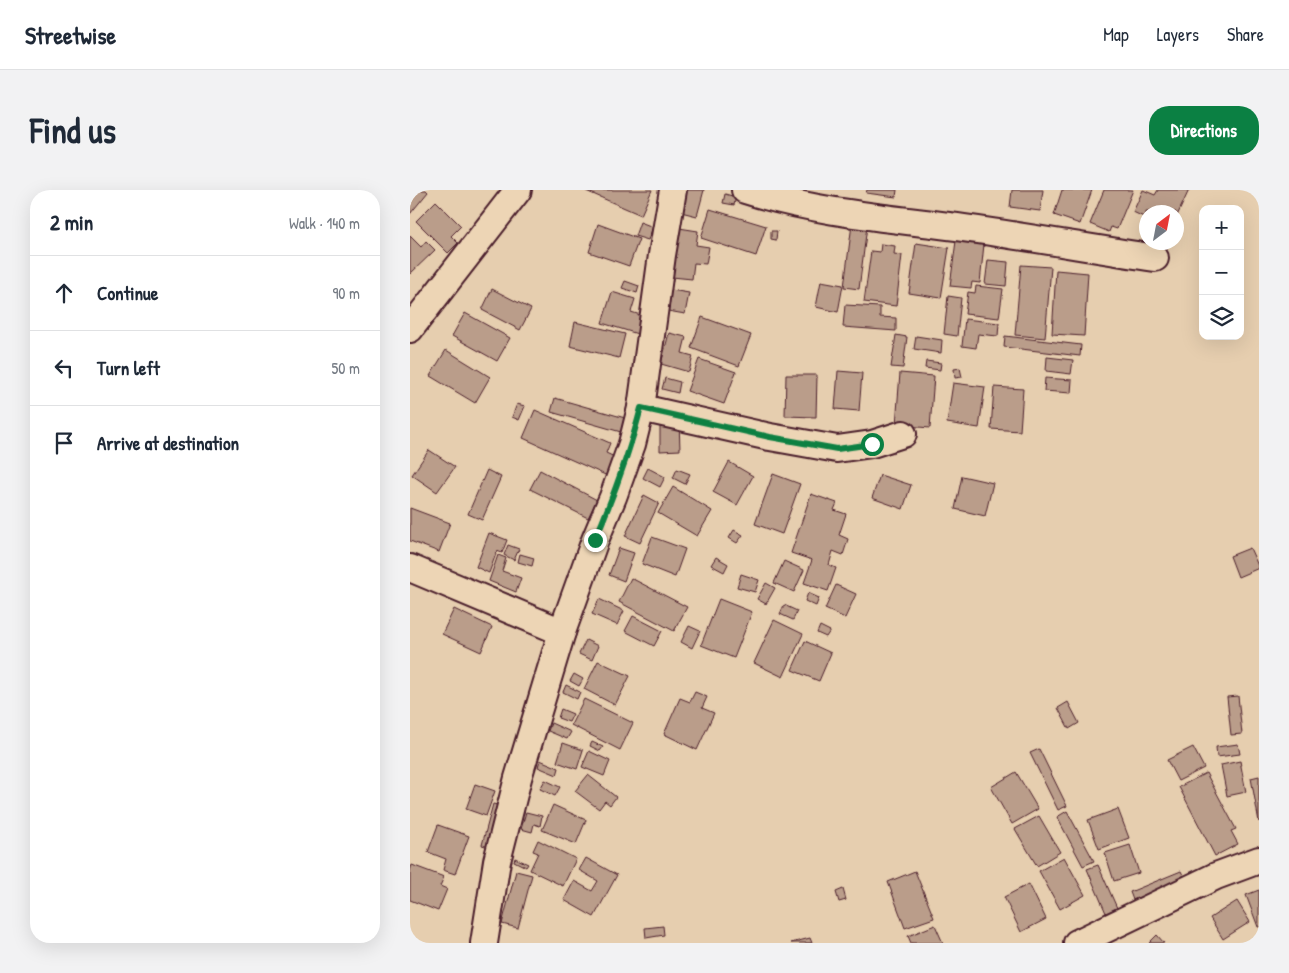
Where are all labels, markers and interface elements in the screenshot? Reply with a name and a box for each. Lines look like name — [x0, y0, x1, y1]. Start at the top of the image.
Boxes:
text: Streetwise — [25, 19, 116, 51]
text: Map — [1103, 22, 1129, 47]
text: Layers — [1157, 22, 1199, 47]
text: Share — [1227, 22, 1264, 47]
button: Directions — [1149, 106, 1259, 155]
text: Find us — [30, 107, 116, 154]
north arrow — [1139, 205, 1184, 250]
map controls — [1199, 205, 1244, 340]
button: + — [1199, 205, 1244, 250]
text: 2 min — [50, 208, 93, 237]
text: Walk · 140 m — [289, 212, 360, 234]
button: − — [1199, 250, 1244, 295]
icon: ahead — [50, 279, 78, 307]
text: Continue — [97, 280, 158, 306]
text: 90 m — [332, 282, 360, 304]
button: layers — [1199, 295, 1244, 340]
icon: left — [50, 354, 78, 382]
text: Turn left — [97, 355, 160, 381]
text: 50 m — [332, 357, 360, 379]
icon: arrive — [50, 429, 78, 457]
text: Arrive at destination — [97, 430, 239, 456]
route start — [861, 433, 884, 456]
route end — [584, 529, 607, 552]

